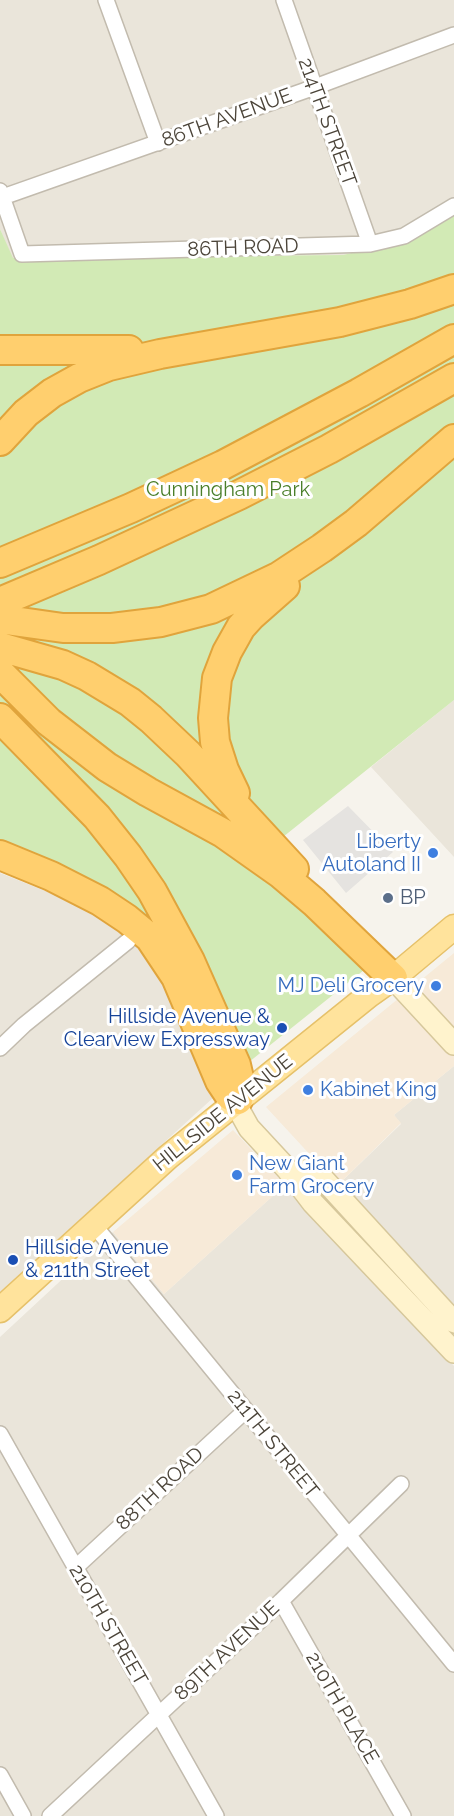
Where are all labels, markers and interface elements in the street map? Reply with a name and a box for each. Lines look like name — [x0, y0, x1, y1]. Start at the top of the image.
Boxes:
street label: 214TH STREET — [293, 55, 361, 189]
street label: 86TH AVENUE — [159, 83, 295, 153]
street label: 86TH ROAD — [187, 234, 299, 262]
park label: Cunningham Park — [146, 478, 310, 502]
place label: Liberty Autoland II — [322, 830, 421, 877]
marker: Liberty Autoland II — [426, 846, 440, 860]
place label: BP — [400, 886, 426, 910]
marker: BP — [381, 891, 395, 905]
place label: MJ Deli Grocery — [277, 974, 424, 998]
marker: MJ Deli Grocery — [429, 979, 443, 993]
place label: Hillside Avenue & Clearview Expressway — [64, 1005, 270, 1052]
marker: Hillside Avenue & Clearview Expressway — [275, 1021, 289, 1035]
street label: HILLSIDE AVENUE — [148, 1049, 298, 1177]
place label: Kabinet King — [320, 1078, 437, 1102]
marker: Kabinet King — [301, 1083, 315, 1097]
place label: New Giant Farm Grocery — [249, 1152, 374, 1199]
marker: New Giant Farm Grocery — [230, 1168, 244, 1182]
place label: Hillside Avenue & 211th Street — [25, 1236, 168, 1283]
marker: Hillside Avenue & 211th Street — [6, 1253, 20, 1267]
street label: 211TH STREET — [222, 1385, 324, 1503]
street label: 88TH ROAD — [111, 1442, 209, 1536]
street label: 210TH STREET — [64, 1560, 152, 1690]
street label: 89TH AVENUE — [169, 1596, 285, 1706]
street label: 210TH PLACE — [300, 1648, 384, 1768]

